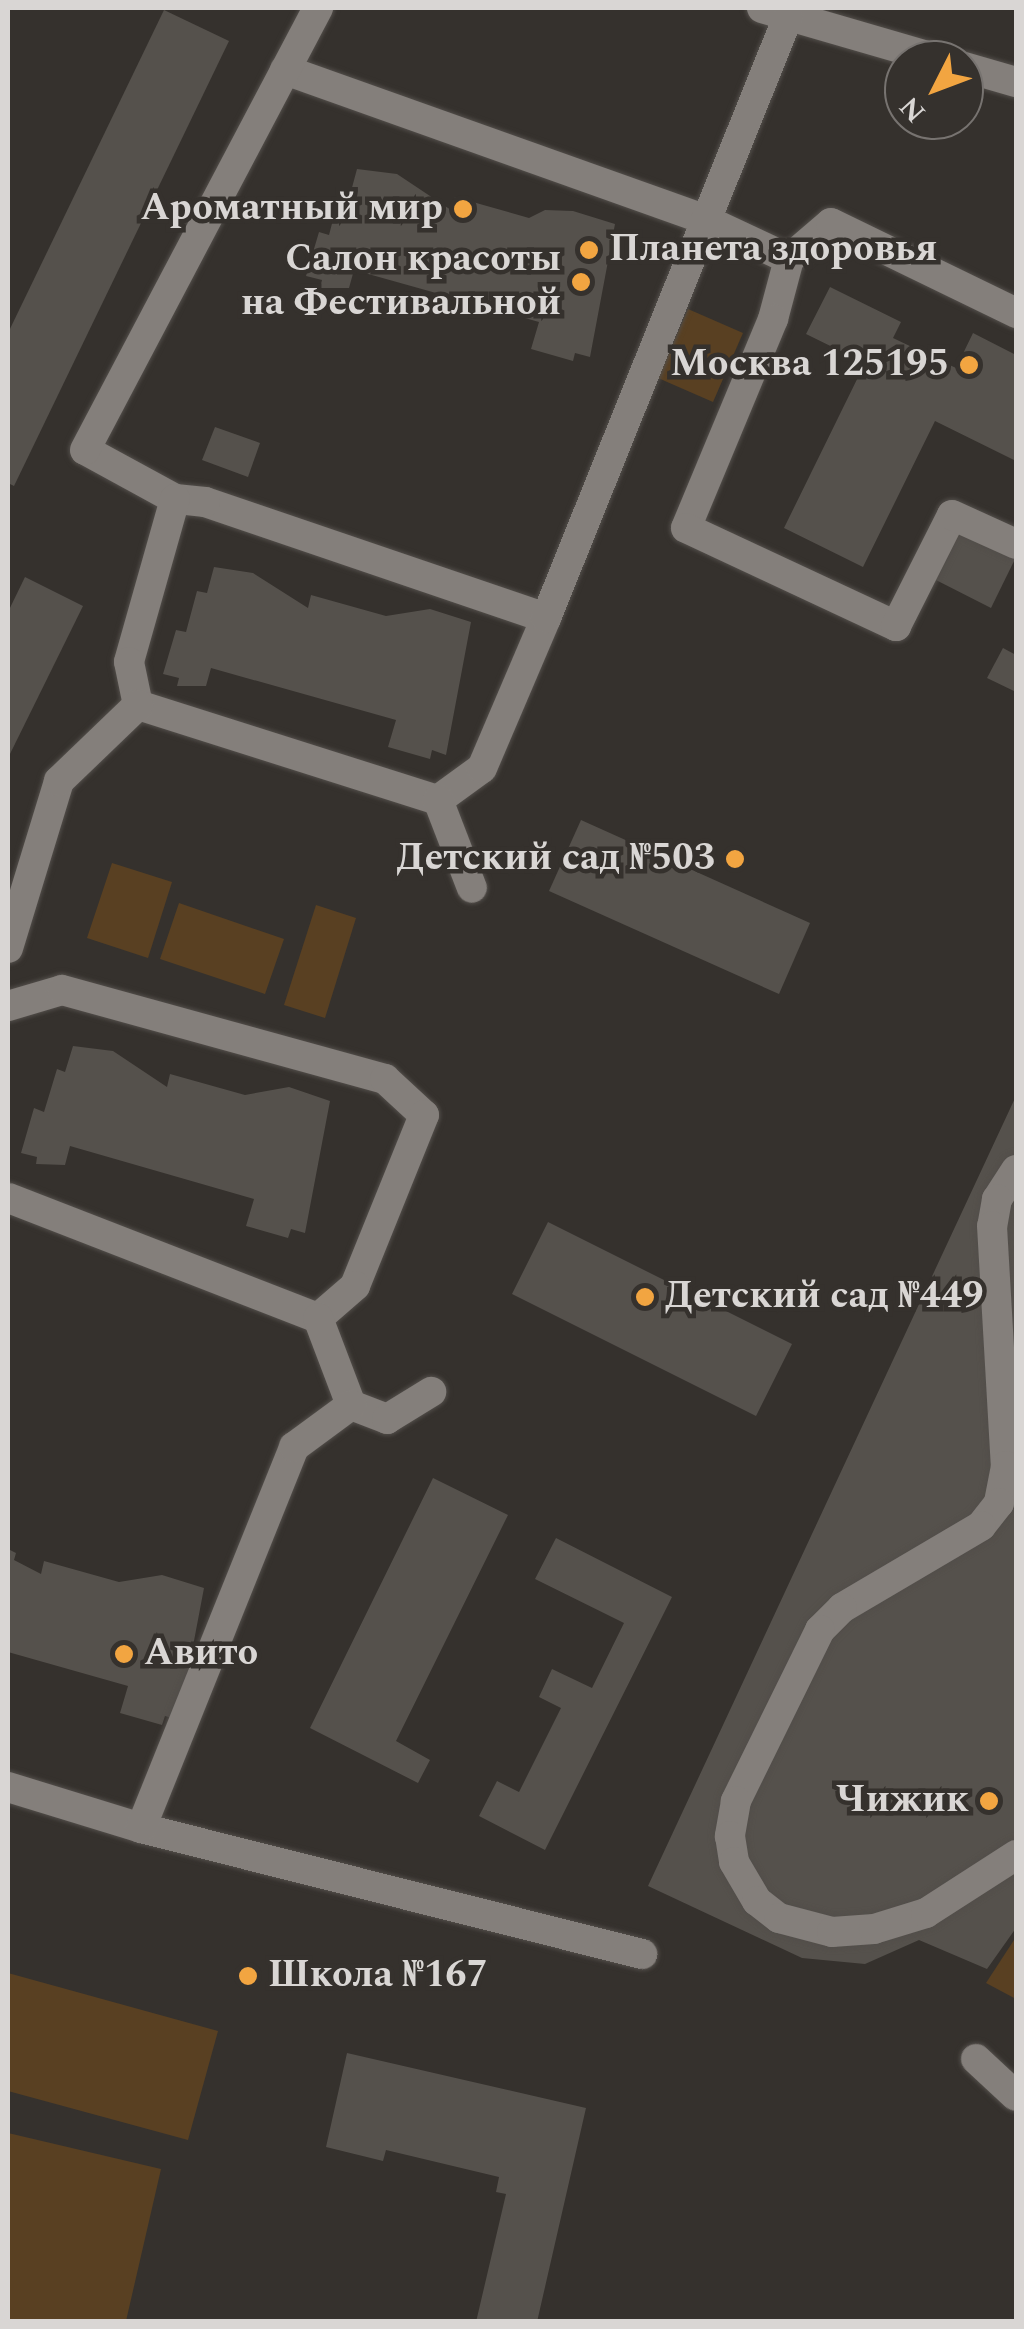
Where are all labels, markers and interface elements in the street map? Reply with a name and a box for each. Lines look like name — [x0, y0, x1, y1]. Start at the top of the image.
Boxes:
north arrow — [884, 40, 984, 140]
text: N — [889, 86, 936, 132]
place label: Ароматный мир — [140, 186, 443, 232]
marker: Ароматный мир — [452, 198, 474, 220]
place label: Планета здоровья — [609, 227, 937, 273]
place label: Салон красоты на Фестивальной — [241, 237, 561, 326]
marker: Планета здоровья — [578, 239, 600, 261]
marker: Салон красоты на Фестивальной — [570, 271, 592, 293]
place label: Москва 125195 — [670, 342, 949, 388]
marker: Москва 125195 — [958, 354, 980, 376]
place label: Детский сад №503 — [396, 836, 715, 882]
marker: Детский сад №503 — [724, 848, 746, 870]
place label: Детский сад №449 — [665, 1274, 984, 1320]
marker: Детский сад №449 — [634, 1286, 656, 1308]
place label: Авито — [144, 1631, 258, 1677]
marker: Авито — [113, 1643, 135, 1665]
place label: Чижик — [836, 1778, 969, 1824]
marker: Чижик — [978, 1790, 1000, 1812]
place label: Школа №167 — [268, 1953, 488, 1999]
marker: Школа №167 — [237, 1965, 259, 1987]

